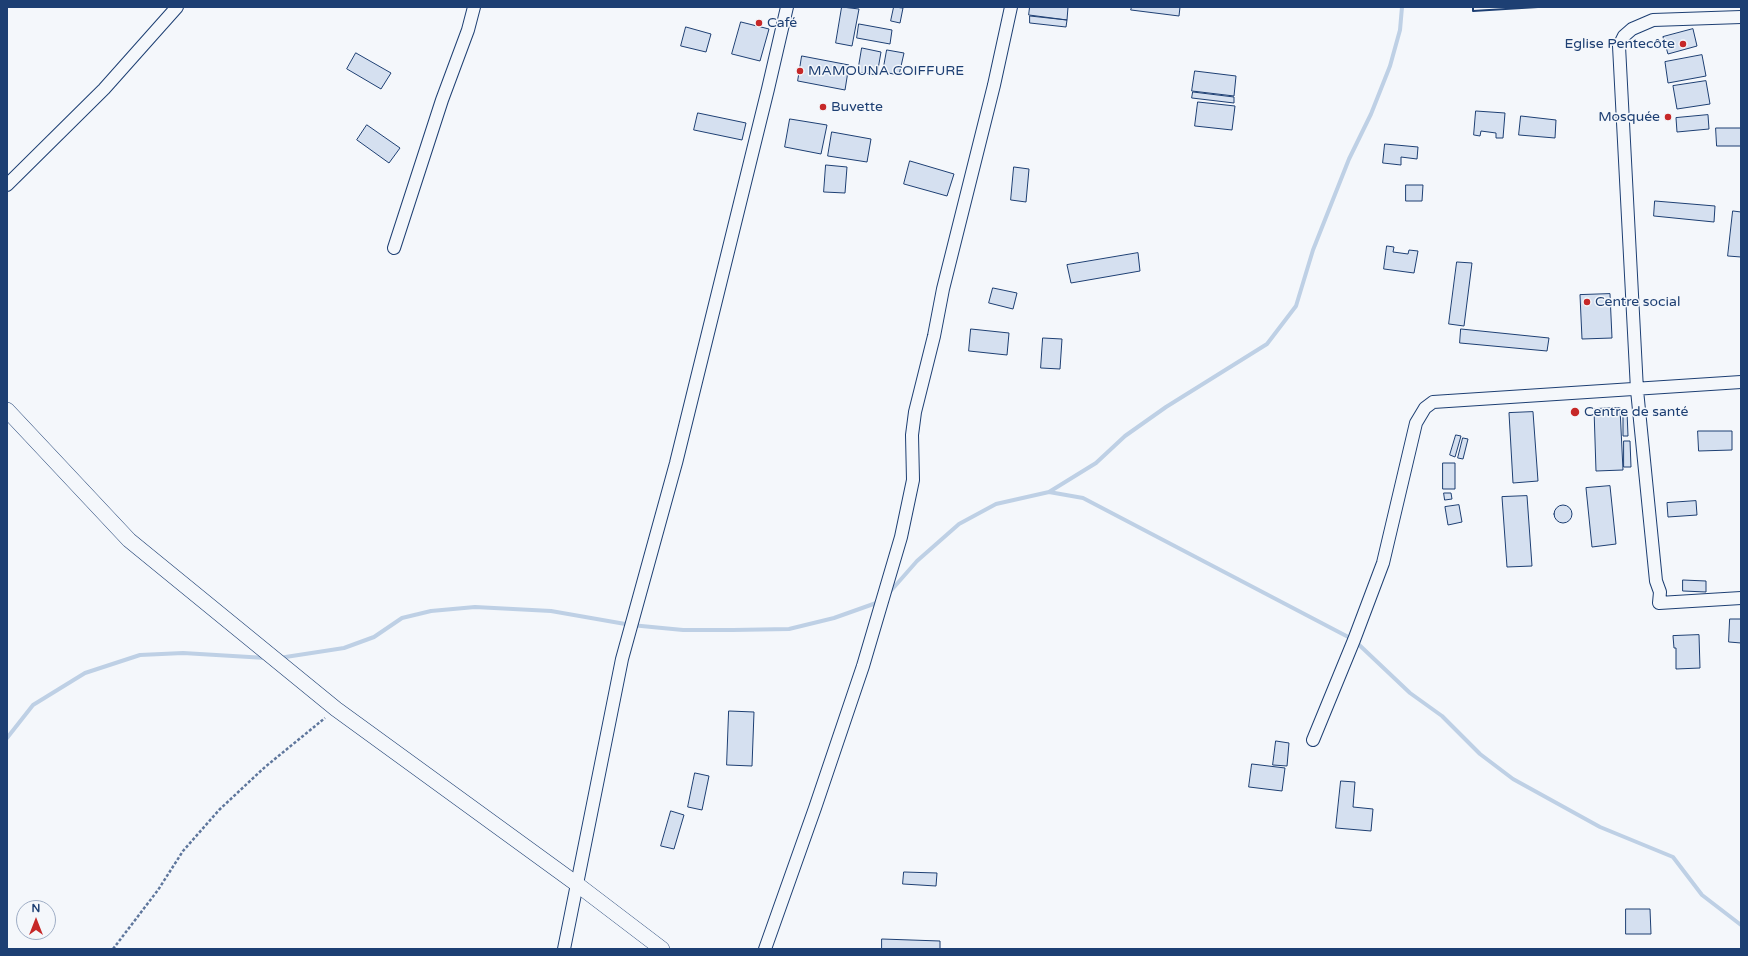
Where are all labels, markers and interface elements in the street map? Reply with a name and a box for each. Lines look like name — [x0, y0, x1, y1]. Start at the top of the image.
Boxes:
place label: Café — [767, 15, 797, 31]
marker: Café — [754, 18, 764, 28]
place label: Eglise Pentecôte — [1564, 36, 1675, 52]
marker: Eglise Pentecôte — [1678, 39, 1688, 49]
place label: MAMOUNA COIFFURE — [808, 63, 964, 79]
marker: MAMOUNA COIFFURE — [795, 66, 805, 76]
place label: Buvette — [831, 99, 883, 115]
marker: Buvette — [818, 102, 828, 112]
place label: Mosquée — [1598, 109, 1660, 125]
marker: Mosquée — [1663, 112, 1673, 122]
place label: Centre social — [1595, 294, 1680, 310]
marker: Centre social — [1582, 297, 1592, 307]
place label: Centre de santé — [1584, 404, 1688, 420]
marker: Centre de santé — [1569, 406, 1581, 418]
north arrow — [16, 900, 56, 940]
text: N — [32, 902, 40, 915]

